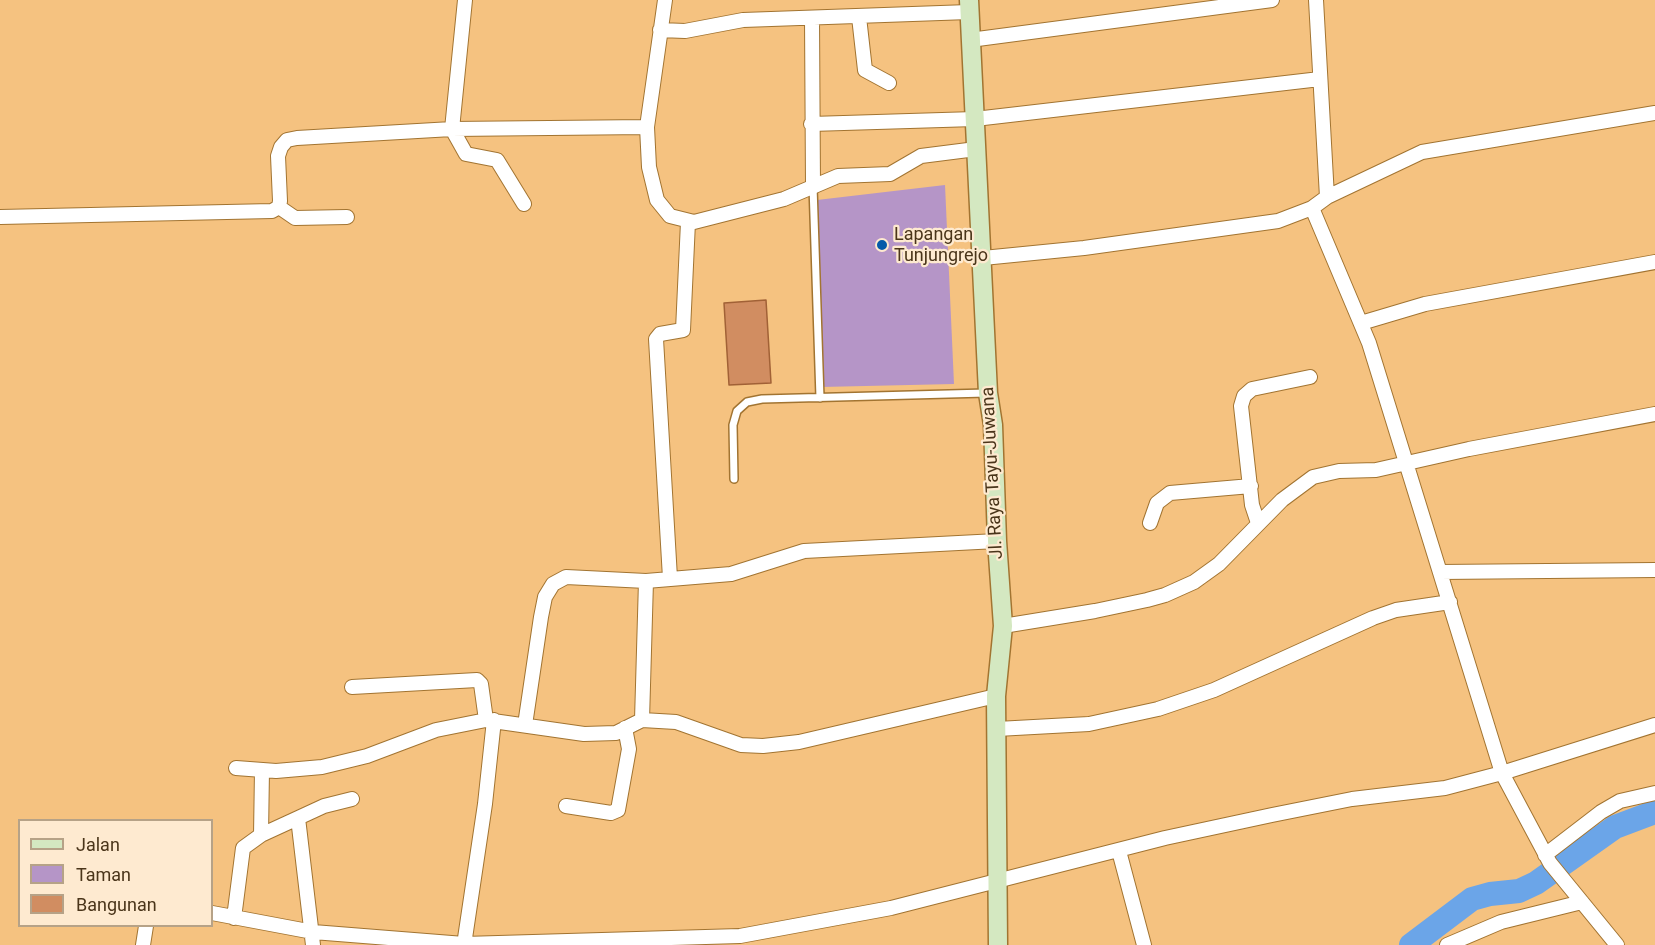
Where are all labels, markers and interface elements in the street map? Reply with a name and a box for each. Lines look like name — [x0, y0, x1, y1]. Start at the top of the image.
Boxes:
place label: Lapangan Tunjungrejo — [894, 224, 988, 266]
marker: Lapangan Tunjungrejo — [875, 238, 889, 252]
street label: Jl. Raya Tayu-Juwana — [978, 386, 1008, 560]
legend — [18, 819, 213, 927]
text: Jalan — [76, 834, 120, 855]
text: Taman — [76, 864, 131, 885]
text: Bangunan — [76, 894, 157, 915]

